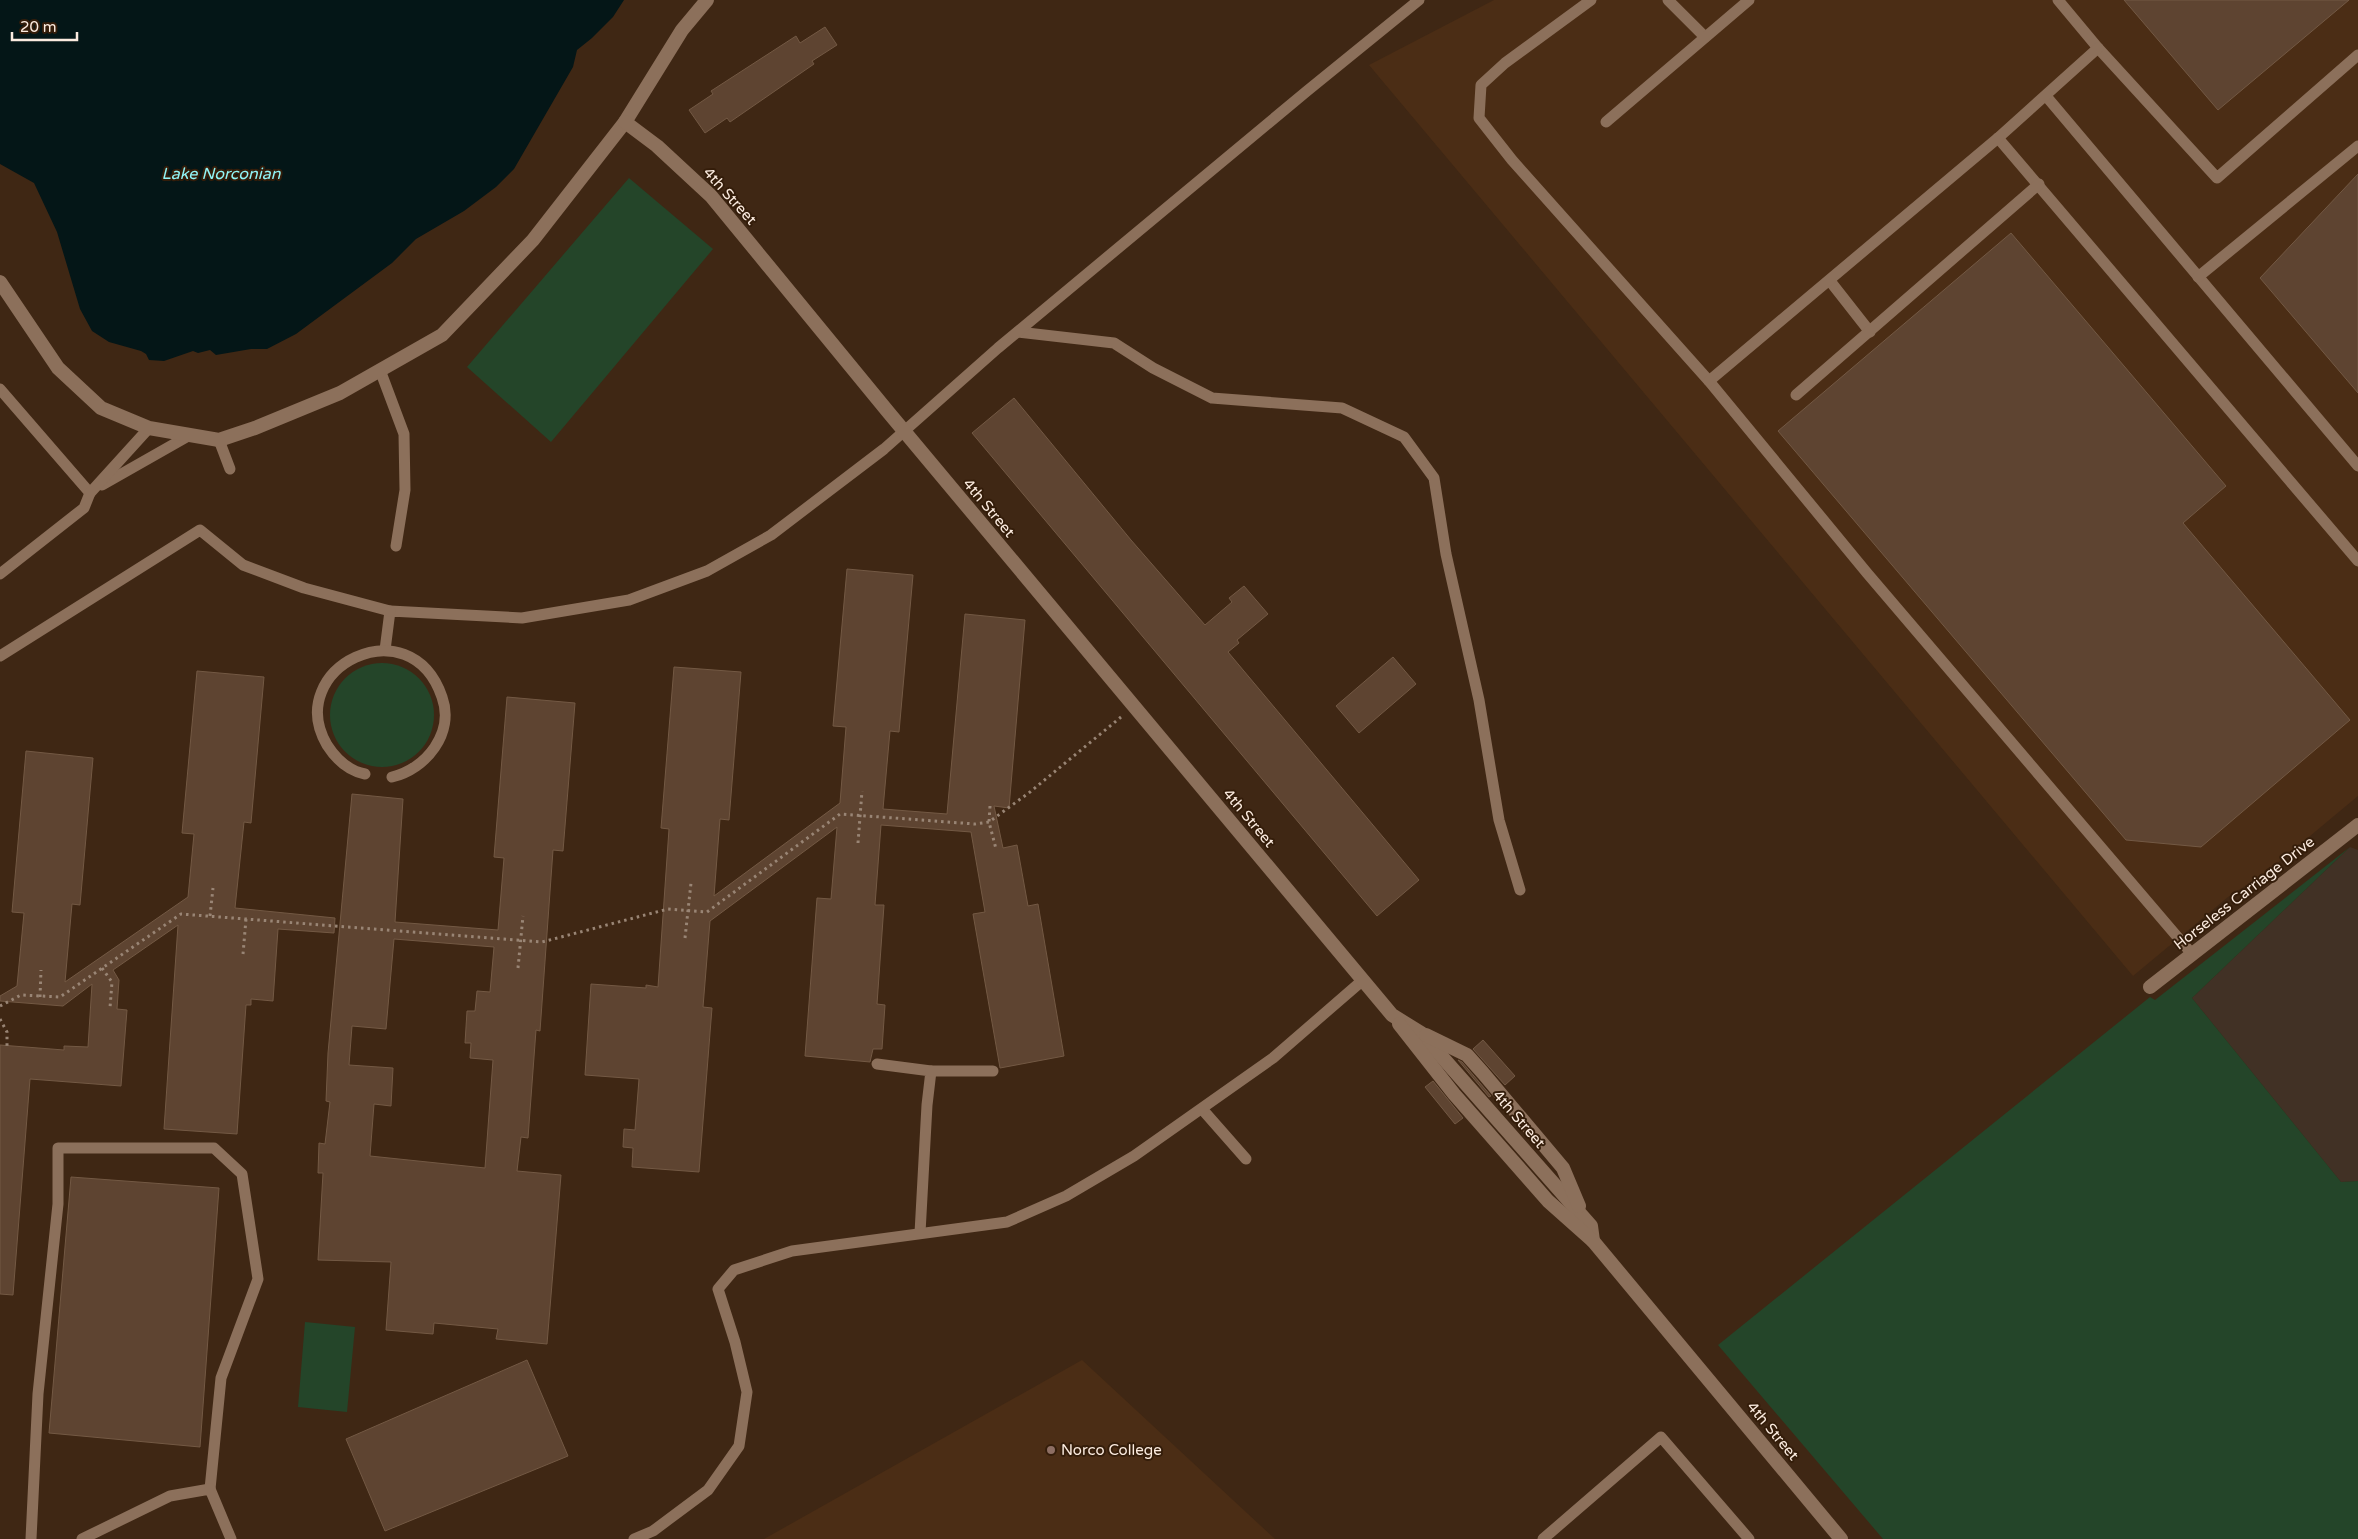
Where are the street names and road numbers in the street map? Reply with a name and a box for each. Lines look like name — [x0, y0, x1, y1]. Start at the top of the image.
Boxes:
street label: 4th Street — [700, 164, 761, 229]
street label: 4th Street — [959, 475, 1019, 541]
street label: 4th Street — [1219, 785, 1279, 851]
street label: Horseless Carriage Drive — [2170, 832, 2318, 954]
street label: 4th Street — [1489, 1086, 1549, 1152]
street label: 4th Street — [1743, 1398, 1803, 1464]

